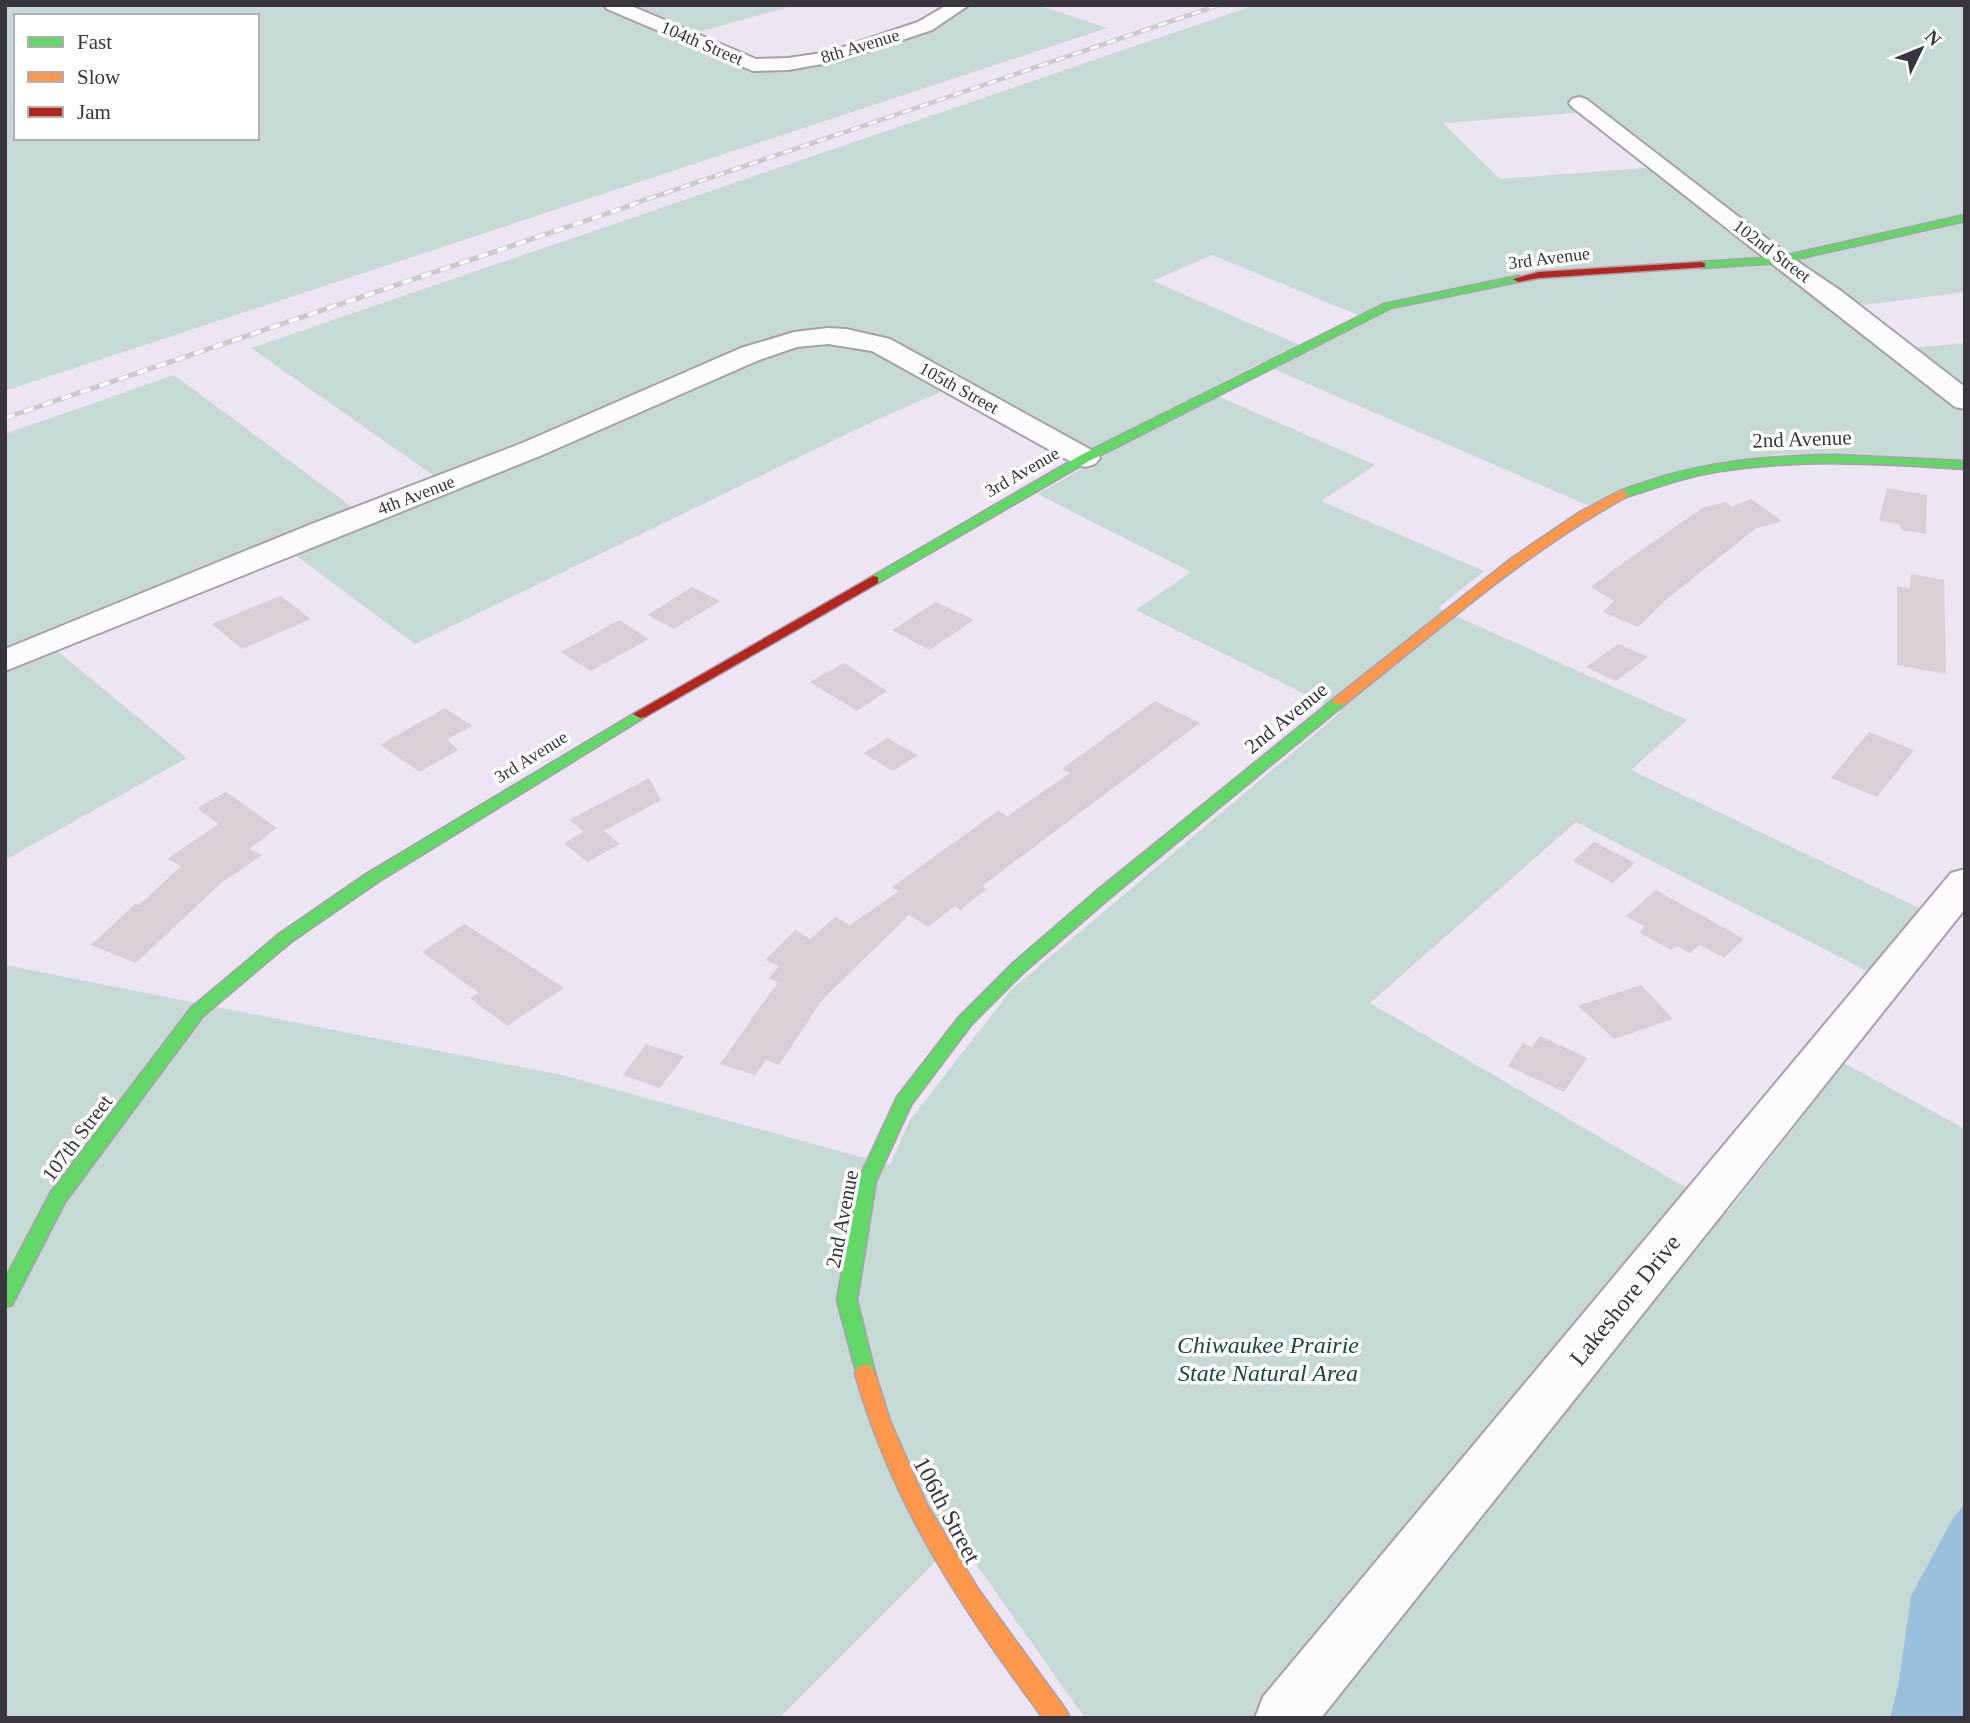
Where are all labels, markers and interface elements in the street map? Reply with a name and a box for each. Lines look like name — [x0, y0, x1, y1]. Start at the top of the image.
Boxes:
legend — [14, 14, 259, 140]
north arrow — [1886, 14, 1956, 84]
street label: 104th Street — [658, 17, 746, 69]
street label: 8th Avenue — [818, 25, 902, 67]
text: N — [1921, 26, 1946, 50]
text: Fast — [77, 30, 112, 54]
text: Slow — [77, 65, 121, 89]
text: Jam — [77, 100, 111, 124]
street label: 102nd Street — [1729, 215, 1815, 287]
street label: 3rd Avenue — [1507, 243, 1591, 273]
street label: 105th Street — [916, 358, 1002, 418]
street label: 2nd Avenue — [1752, 425, 1852, 453]
street label: 3rd Avenue — [981, 443, 1063, 501]
street label: 4th Avenue — [375, 471, 457, 519]
street label: 2nd Avenue — [1240, 677, 1332, 759]
street label: 3rd Avenue — [491, 727, 571, 787]
street label: 107th Street — [37, 1090, 117, 1186]
street label: 2nd Avenue — [821, 1168, 863, 1270]
street label: Lakeshore Drive — [1564, 1229, 1686, 1371]
park label: Chiwaukee Prairie State Natural Area — [1177, 1332, 1359, 1386]
street label: 106th Street — [908, 1452, 986, 1568]

